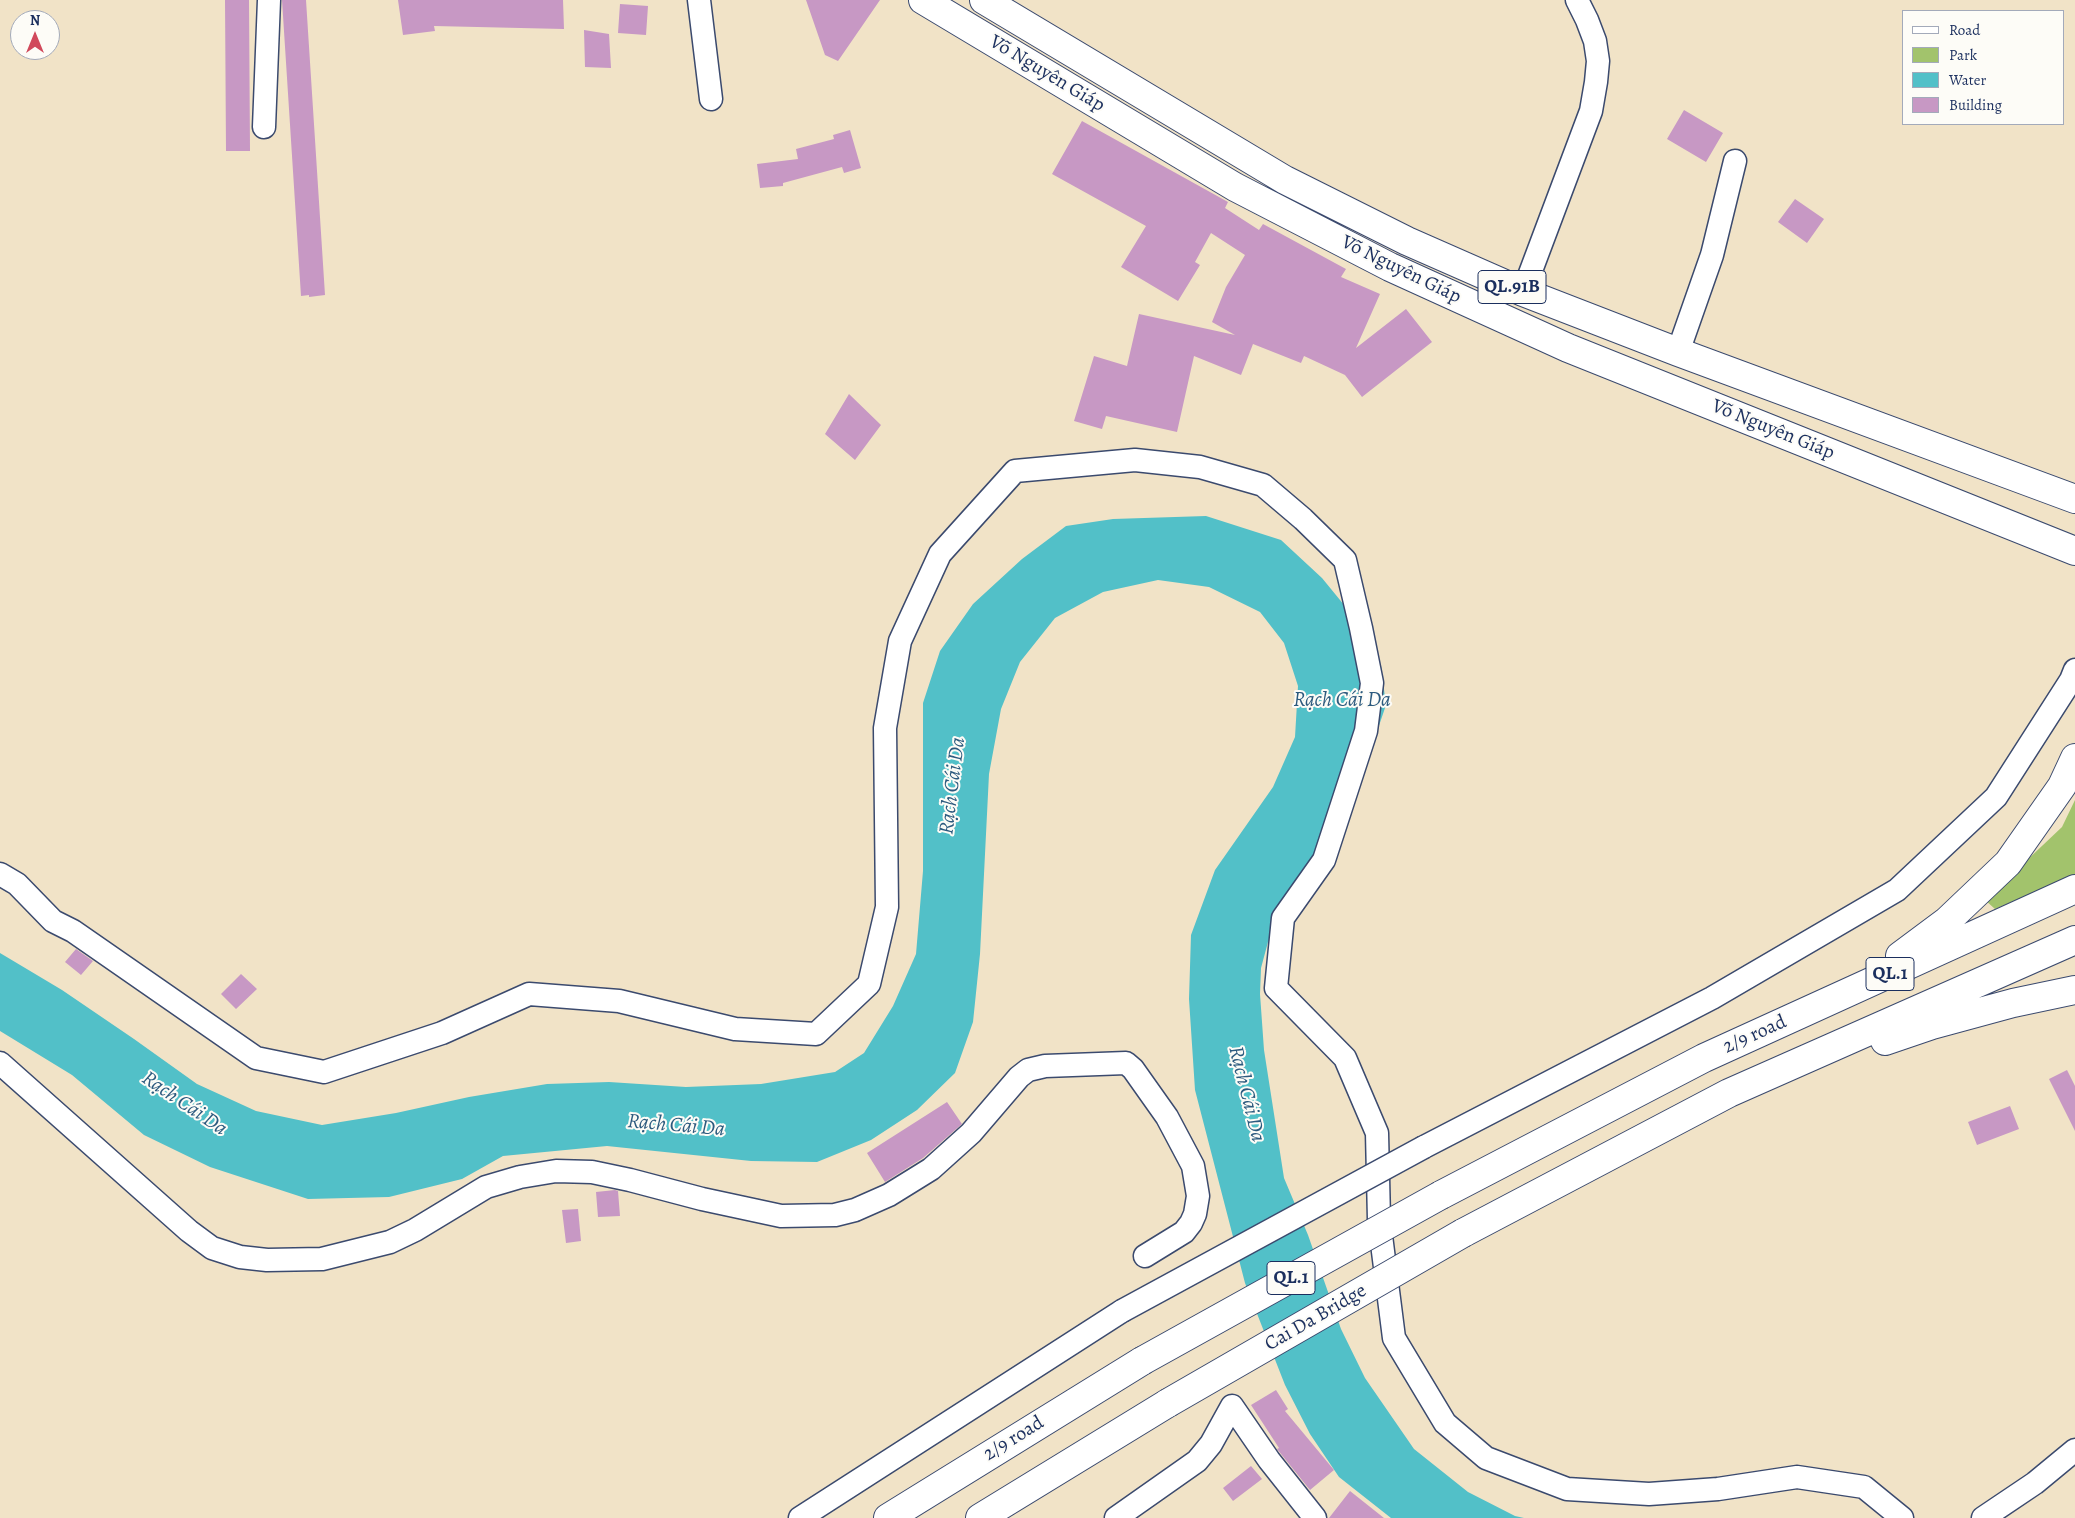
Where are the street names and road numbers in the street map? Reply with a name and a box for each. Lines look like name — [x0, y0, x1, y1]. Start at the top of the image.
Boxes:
street label: Võ Nguyên Giáp — [985, 30, 1109, 118]
street label: Võ Nguyên Giáp — [1337, 231, 1465, 309]
road number: QL.91B — [1478, 270, 1546, 304]
street label: Võ Nguyên Giáp — [1708, 394, 1838, 466]
road number: QL.1 — [1866, 958, 1914, 991]
street label: 2/9 road — [1720, 1010, 1790, 1060]
road number: QL.1 — [1267, 1262, 1315, 1294]
street label: Cai Da Bridge — [1261, 1279, 1371, 1357]
street label: 2/9 road — [979, 1411, 1049, 1467]

